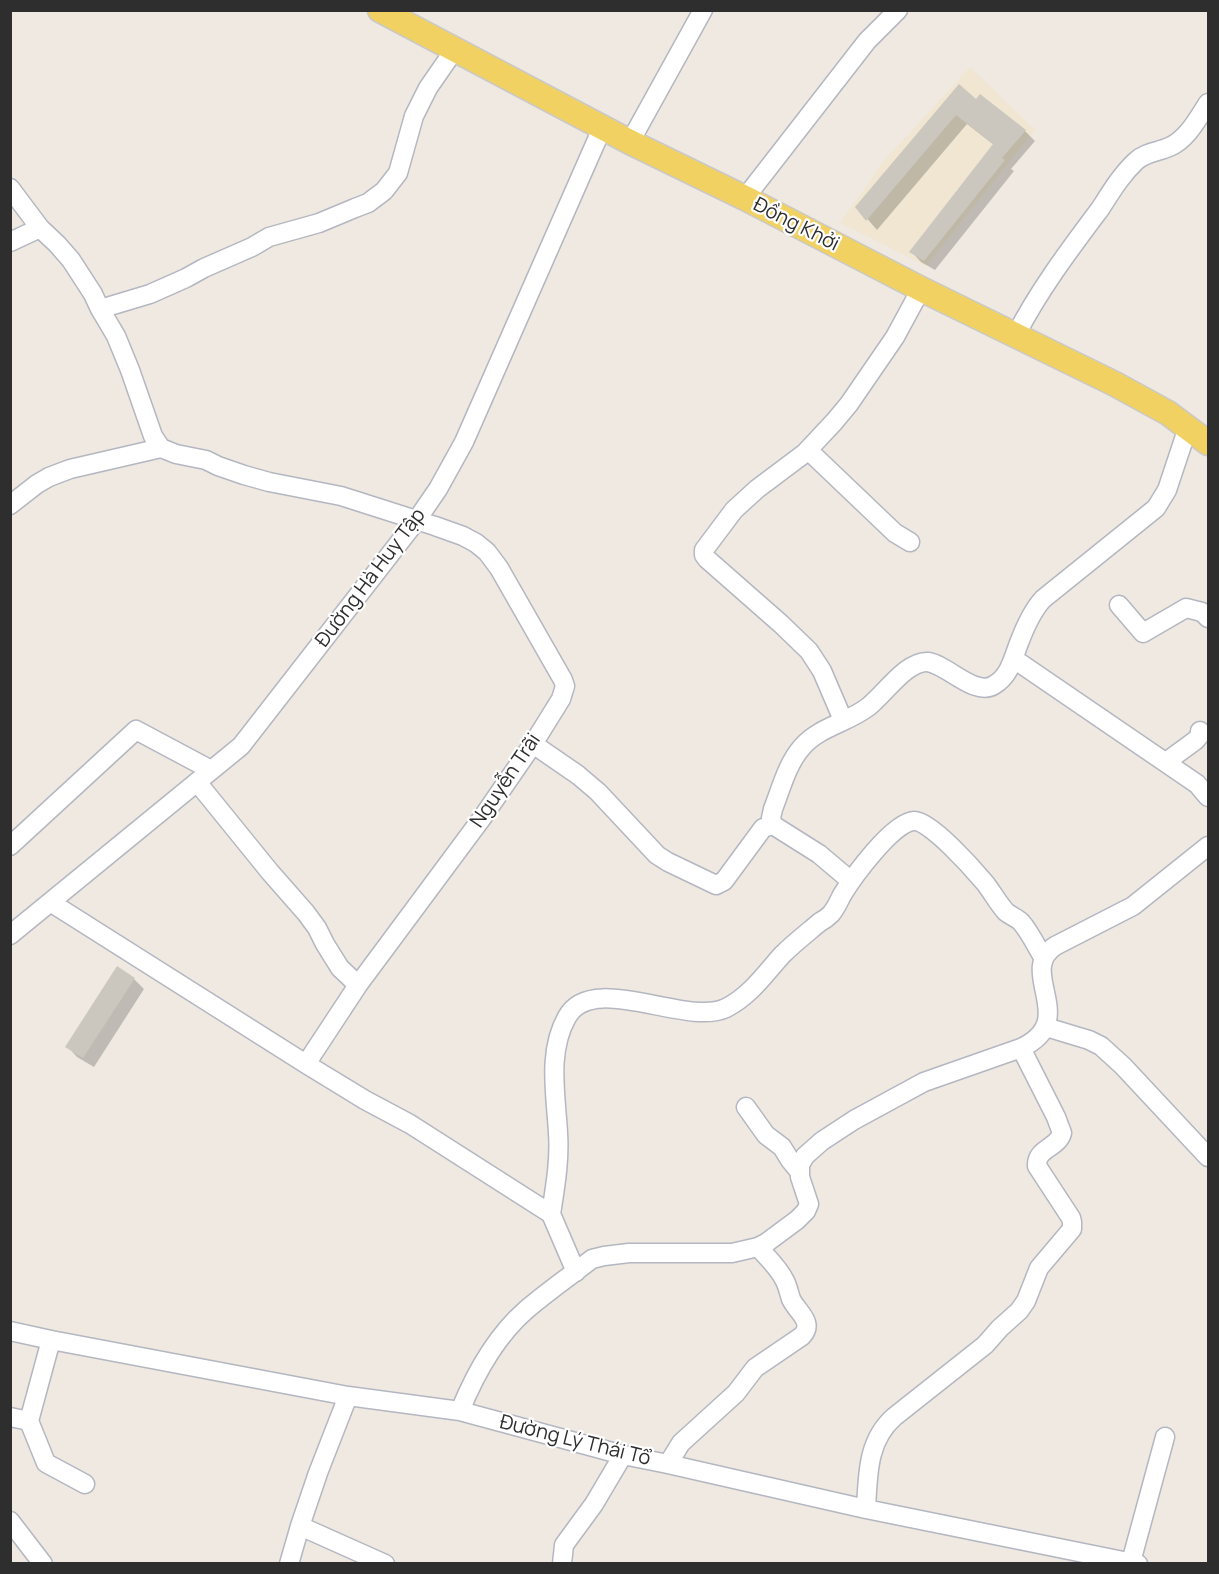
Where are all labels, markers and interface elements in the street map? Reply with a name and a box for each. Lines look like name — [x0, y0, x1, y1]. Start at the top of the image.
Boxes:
street label: Đồng Khởi — [749, 193, 843, 257]
street label: Đường Hà Huy Tập — [311, 504, 431, 652]
street label: Nguyễn Trãi — [466, 729, 546, 833]
street label: Đường Lý Thái Tổ — [497, 1411, 653, 1471]

